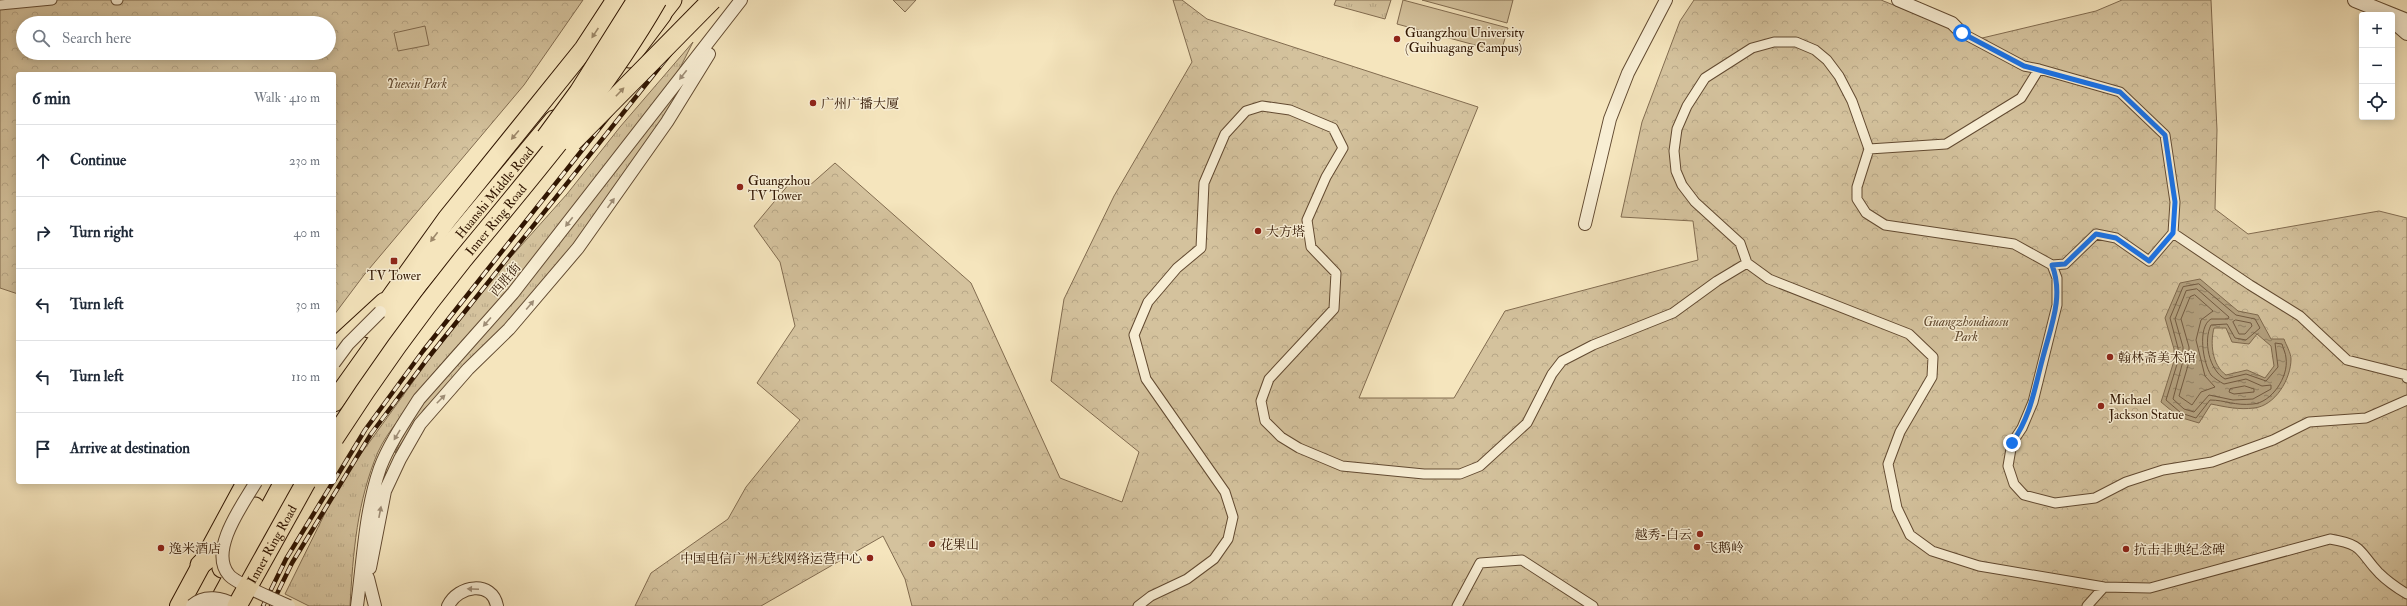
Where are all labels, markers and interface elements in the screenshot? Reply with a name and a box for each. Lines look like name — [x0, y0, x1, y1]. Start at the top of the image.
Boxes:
map controls — [2359, 12, 2395, 120]
button: + — [2359, 12, 2395, 48]
search box — [16, 16, 336, 60]
route start — [1953, 24, 1971, 42]
place label: Guangzhou University (Guihuagang Campus) — [1405, 25, 1524, 57]
icon: search — [30, 27, 52, 49]
one-way arrow — [591, 28, 599, 38]
text: Search here — [62, 29, 131, 48]
marker: Guangzhou University (Guihuagang Campus) — [1392, 34, 1402, 44]
button: − — [2359, 48, 2395, 84]
one-way arrow — [679, 70, 688, 81]
park label: Yuexiu Park — [387, 76, 447, 92]
button: locate — [2359, 84, 2395, 120]
one-way arrow — [616, 87, 625, 97]
text: 6 min — [32, 88, 71, 109]
text: Walk · 410 m — [254, 90, 320, 106]
place label: 广州广播大厦 — [821, 96, 899, 112]
marker: 广州广播大厦 — [808, 98, 818, 108]
one-way arrow — [511, 130, 520, 141]
street label: Huanshi Middle Road — [452, 143, 538, 242]
icon: ahead — [32, 150, 54, 172]
text: Continue — [70, 151, 126, 170]
text: 230 m — [289, 153, 320, 169]
place label: Guangzhou TV Tower — [748, 173, 811, 204]
street label: Inner Ring Road — [462, 181, 531, 259]
marker: Guangzhou TV Tower — [735, 182, 745, 192]
one-way arrow — [606, 197, 615, 208]
one-way arrow — [565, 216, 573, 227]
icon: right — [32, 222, 54, 244]
text: Turn right — [70, 223, 133, 242]
place label: 大方塔 — [1266, 224, 1305, 240]
text: 40 m — [294, 225, 320, 241]
marker: 大方塔 — [1253, 226, 1263, 236]
one-way arrow — [430, 231, 438, 242]
marker: TV Tower — [389, 256, 399, 266]
street label: 西胜街 — [487, 260, 524, 300]
place label: TV Tower — [367, 268, 421, 284]
icon: left — [32, 294, 54, 316]
text: Turn left — [70, 295, 124, 314]
text: 30 m — [296, 297, 320, 313]
one-way arrow — [525, 299, 534, 310]
park label: Guangzhoudiaosu Park — [1923, 314, 2009, 345]
one-way arrow — [482, 317, 491, 328]
place label: 翰林斋美术馆 — [2118, 350, 2196, 366]
marker: 翰林斋美术馆 — [2105, 352, 2115, 362]
icon: left — [32, 366, 54, 388]
text: Turn left — [70, 367, 124, 386]
text: 110 m — [291, 369, 320, 385]
place label: Michael Jackson Statue — [2108, 392, 2185, 423]
one-way arrow — [436, 394, 446, 404]
marker: Michael Jackson Statue — [2096, 401, 2106, 411]
one-way arrow — [394, 429, 401, 441]
route end — [2003, 434, 2021, 452]
icon: arrive — [32, 438, 54, 460]
text: Arrive at destination — [70, 439, 190, 458]
street label: Inner Ring Road — [244, 502, 301, 587]
one-way arrow — [377, 506, 383, 518]
place label: 越秀-白云 — [1635, 527, 1692, 543]
marker: 越秀-白云 — [1695, 529, 1705, 539]
place label: 花果山 — [940, 537, 979, 553]
marker: 花果山 — [927, 539, 937, 549]
place label: 飞鹅岭 — [1705, 540, 1744, 556]
place label: 逸米酒店 — [169, 541, 221, 557]
marker: 飞鹅岭 — [1692, 542, 1702, 552]
place label: 抗击非典纪念碑 — [2134, 542, 2225, 558]
marker: 逸米酒店 — [156, 543, 166, 553]
marker: 抗击非典纪念碑 — [2121, 544, 2131, 554]
place label: 中国电信广州无线网络运营中心 — [680, 551, 862, 567]
marker: 中国电信广州无线网络运营中心 — [865, 553, 875, 563]
one-way arrow — [466, 586, 479, 592]

